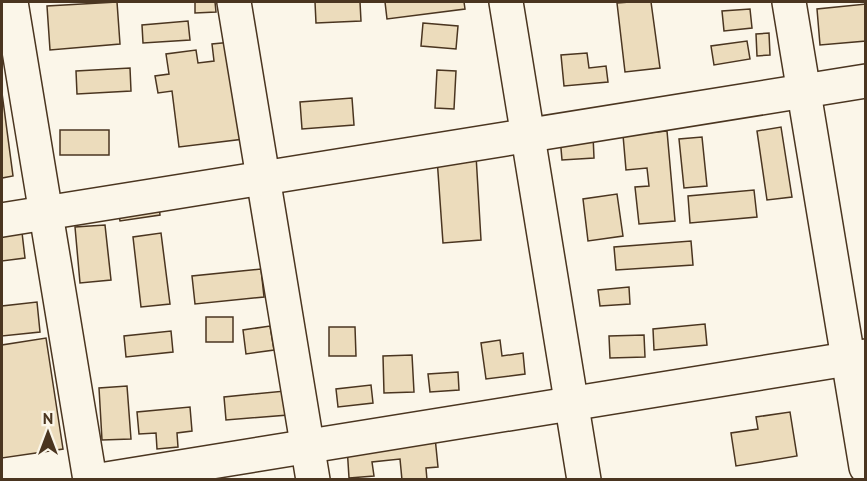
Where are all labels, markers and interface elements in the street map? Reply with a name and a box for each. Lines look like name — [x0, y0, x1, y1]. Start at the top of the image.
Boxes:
north arrow — [18, 403, 78, 463]
text: N — [43, 408, 53, 428]

